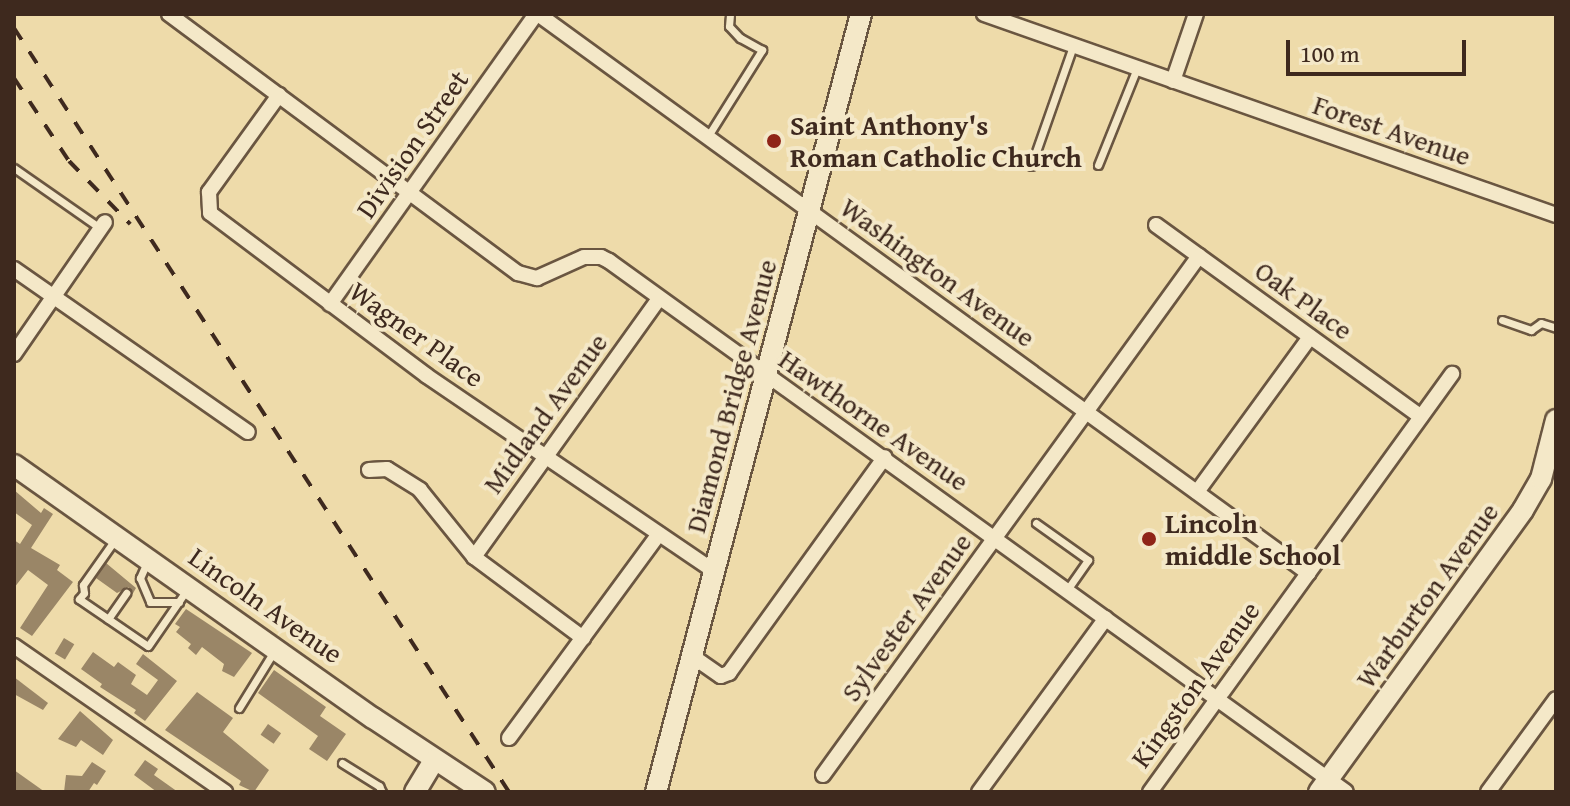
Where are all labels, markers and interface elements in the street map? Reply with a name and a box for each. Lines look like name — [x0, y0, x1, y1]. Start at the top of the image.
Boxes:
scale bar — [1290, 24, 1470, 74]
text: 100 m — [1300, 36, 1360, 71]
street label: Division Street — [349, 64, 475, 224]
street label: Forest Avenue — [1309, 87, 1475, 173]
place label: Saint Anthony's Roman Catholic Church — [790, 108, 1082, 174]
marker: Saint Anthony's Roman Catholic Church — [765, 132, 783, 150]
street label: Washington Avenue — [834, 190, 1042, 354]
street label: Oak Place — [1249, 253, 1359, 347]
street label: Diamond Bridge Avenue — [678, 256, 784, 536]
street label: Wagner Place — [343, 274, 491, 394]
street label: Midland Avenue — [476, 326, 614, 500]
street label: Hawthorne Avenue — [773, 342, 975, 498]
street label: Warburton Avenue — [1349, 496, 1505, 694]
place label: Lincoln middle School — [1165, 506, 1341, 572]
street label: Sylvester Avenue — [834, 526, 978, 708]
marker: Lincoln middle School — [1140, 530, 1158, 548]
street label: Lincoln Avenue — [183, 540, 349, 670]
street label: Kingston Avenue — [1123, 594, 1267, 774]

